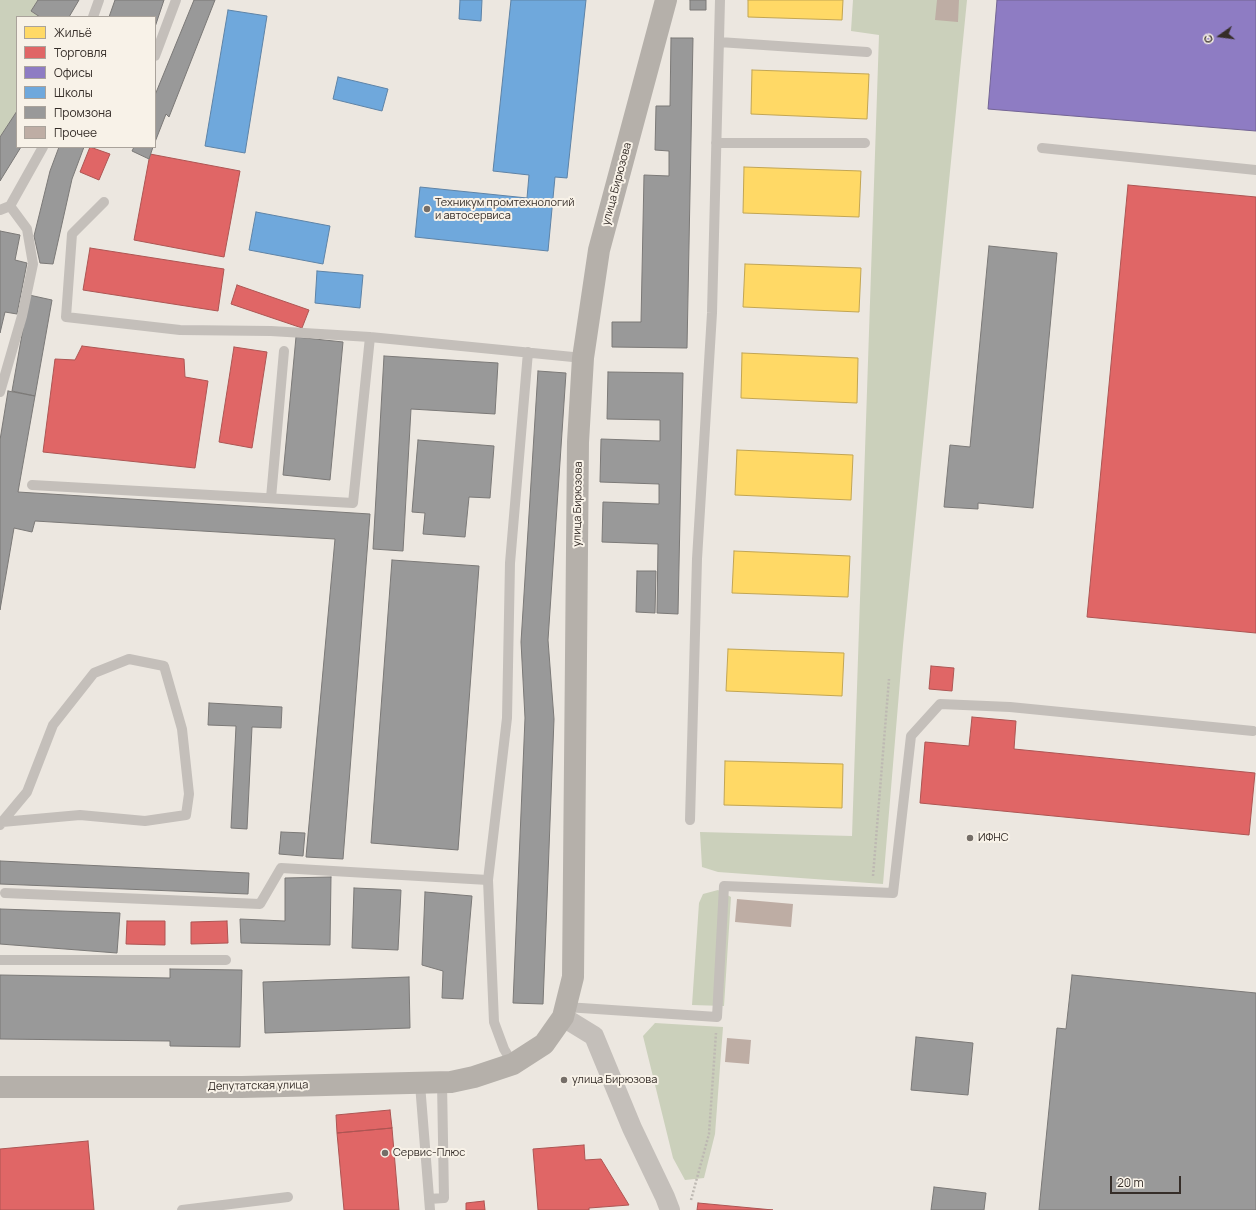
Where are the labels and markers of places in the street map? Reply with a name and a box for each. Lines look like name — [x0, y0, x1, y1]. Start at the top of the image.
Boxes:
place label: Техникум промтехнологий и автосервиса — [435, 196, 575, 222]
marker: Техникум промтехнологий и автосервиса — [422, 204, 432, 214]
place label: ИФНС — [978, 831, 1009, 845]
marker: ИФНС — [965, 833, 975, 843]
place label: улица Бирюзова — [572, 1073, 657, 1087]
marker: улица Бирюзова — [559, 1075, 569, 1085]
place label: Сервис-Плюс — [393, 1146, 465, 1160]
marker: Сервис-Плюс — [380, 1148, 390, 1158]

